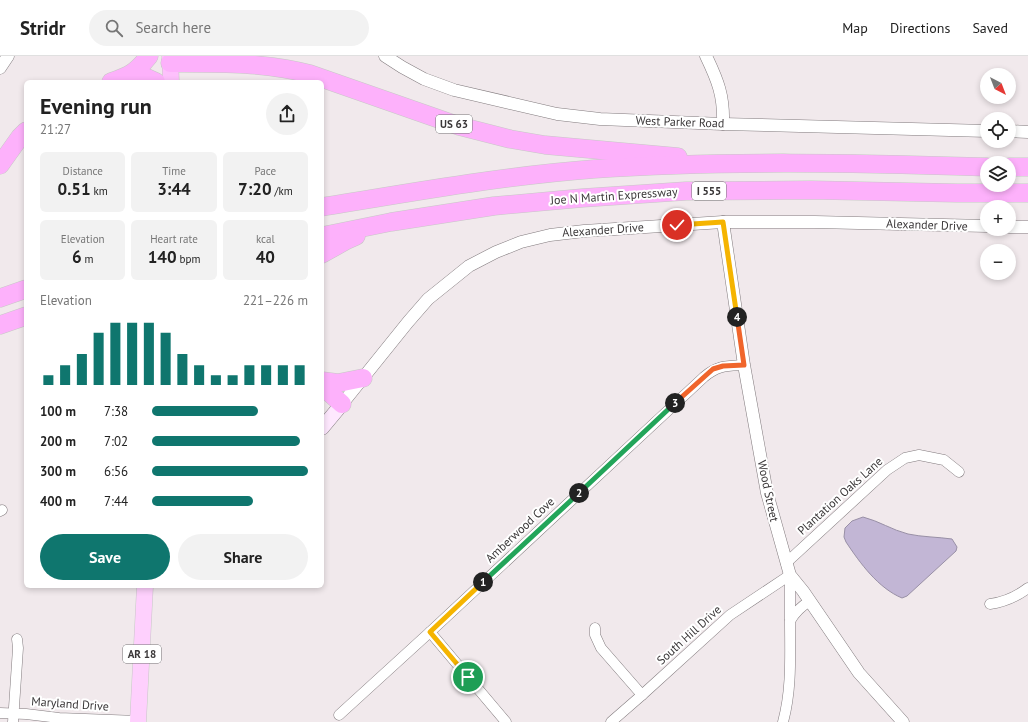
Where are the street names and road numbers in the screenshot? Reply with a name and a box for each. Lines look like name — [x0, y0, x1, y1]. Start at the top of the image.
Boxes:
street label: West Parker Road — [636, 112, 725, 131]
road number: US 63 — [436, 115, 472, 133]
road number: I 555 — [692, 182, 726, 200]
street label: Joe N Martin Expressway — [549, 184, 678, 207]
street label: Alexander Drive — [886, 216, 968, 233]
street label: Alexander Drive — [562, 219, 644, 240]
street label: Plantation Oaks Lane — [794, 454, 885, 538]
street label: Wood Street — [755, 459, 782, 523]
street label: Amberwood Cove — [482, 494, 557, 566]
street label: South Hill Drive — [653, 602, 724, 667]
road number: AR 18 — [123, 645, 161, 663]
street label: Maryland Drive — [31, 693, 109, 714]

